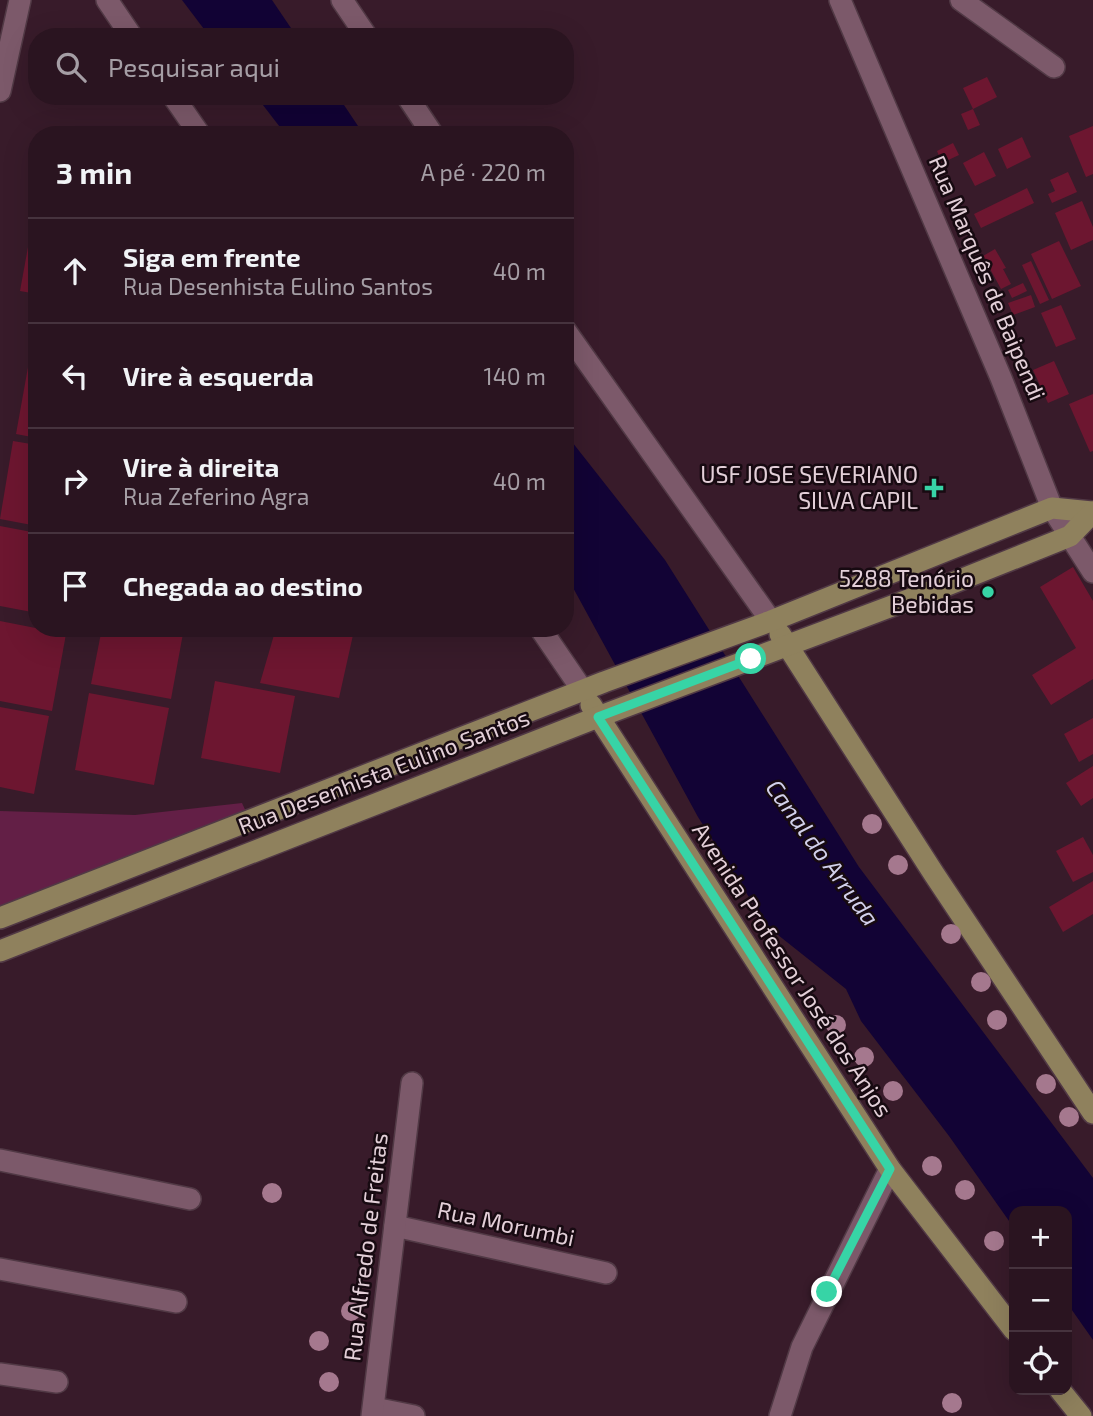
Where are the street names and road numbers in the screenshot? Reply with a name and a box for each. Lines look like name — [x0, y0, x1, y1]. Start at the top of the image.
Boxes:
street label: Rua Marquês de Baipendi — [924, 151, 1052, 404]
street label: Rua Desenhista Eulino Santos — [234, 702, 533, 840]
street label: Avenida Professor José dos Anjos — [687, 817, 899, 1122]
street label: Rua Alfredo de Freitas — [337, 1131, 393, 1363]
street label: Rua Morumbi — [435, 1195, 577, 1251]

